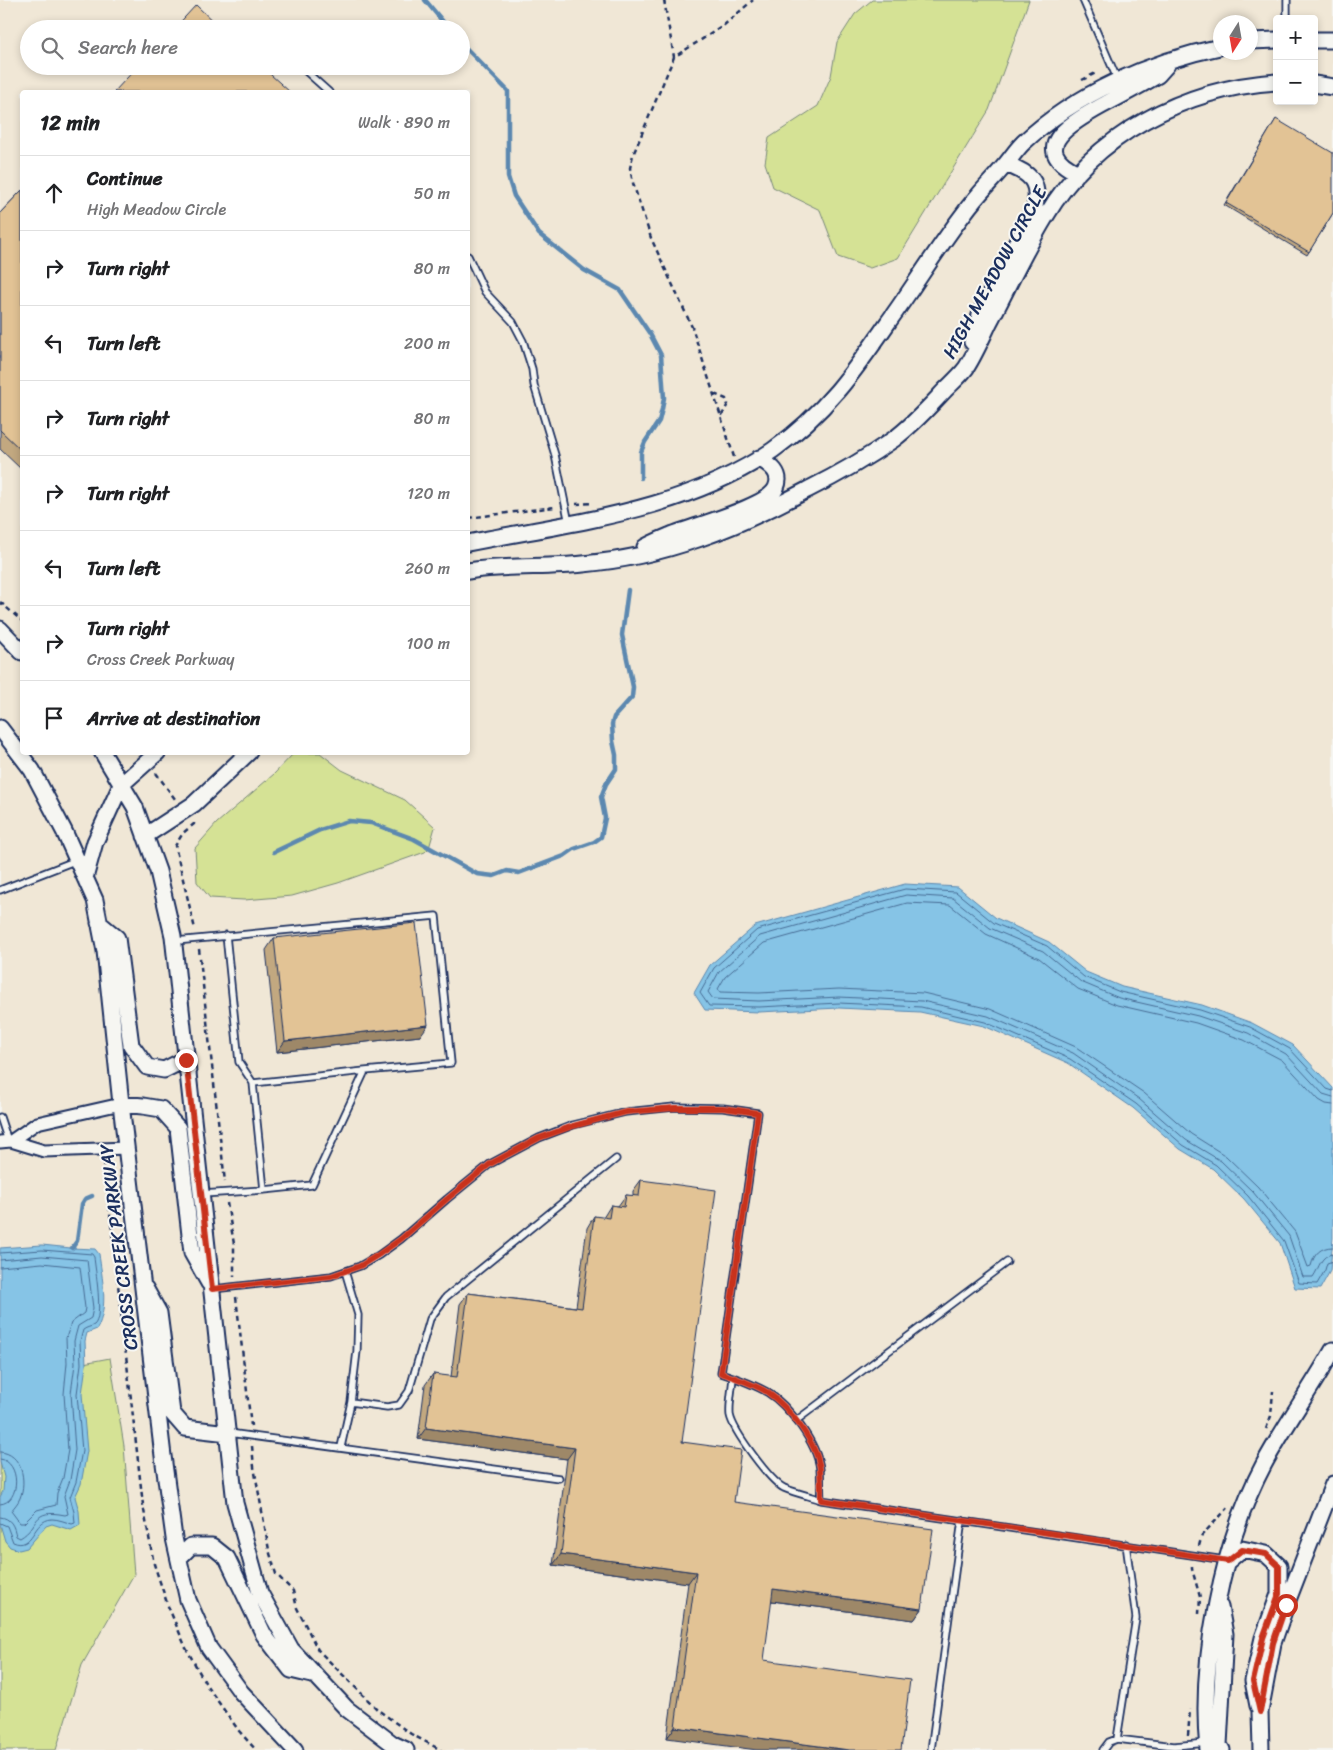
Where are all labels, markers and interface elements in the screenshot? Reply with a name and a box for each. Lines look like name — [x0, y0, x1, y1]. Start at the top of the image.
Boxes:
north arrow — [1213, 15, 1258, 60]
map controls — [1273, 15, 1318, 105]
button: + — [1273, 15, 1318, 60]
search box — [20, 20, 470, 75]
text: Search here — [78, 31, 178, 64]
icon: search — [38, 34, 66, 62]
button: − — [1273, 60, 1318, 105]
text: 12 min — [40, 104, 100, 142]
text: Walk · 890 m — [358, 108, 450, 137]
text: Continue — [87, 162, 163, 195]
street label: HIGH MEADOW CIRCLE — [933, 178, 1056, 365]
icon: ahead — [40, 179, 68, 207]
text: 50 m — [414, 179, 450, 208]
text: High Meadow Circle — [87, 195, 226, 224]
text: Turn right — [87, 252, 169, 285]
icon: right — [40, 254, 68, 282]
text: 80 m — [414, 254, 450, 283]
text: Turn left — [87, 327, 160, 360]
icon: left — [40, 329, 68, 357]
text: 200 m — [404, 329, 450, 358]
text: Turn right — [87, 402, 169, 435]
icon: right — [40, 404, 68, 432]
text: 80 m — [414, 404, 450, 433]
text: Turn right — [87, 477, 169, 510]
icon: right — [40, 479, 68, 507]
text: 120 m — [407, 479, 450, 508]
text: Turn left — [87, 552, 160, 585]
icon: left — [40, 554, 68, 582]
text: 260 m — [405, 554, 450, 583]
text: Turn right — [87, 612, 169, 645]
icon: right — [40, 629, 68, 657]
text: 100 m — [406, 629, 450, 658]
text: Cross Creek Parkway — [87, 645, 234, 674]
text: Arrive at destination — [87, 702, 260, 735]
icon: arrive — [40, 704, 68, 732]
route end — [175, 1049, 198, 1072]
street label: CROSS CREEK PARKWAY — [89, 1141, 148, 1352]
route start — [1275, 1594, 1298, 1617]

